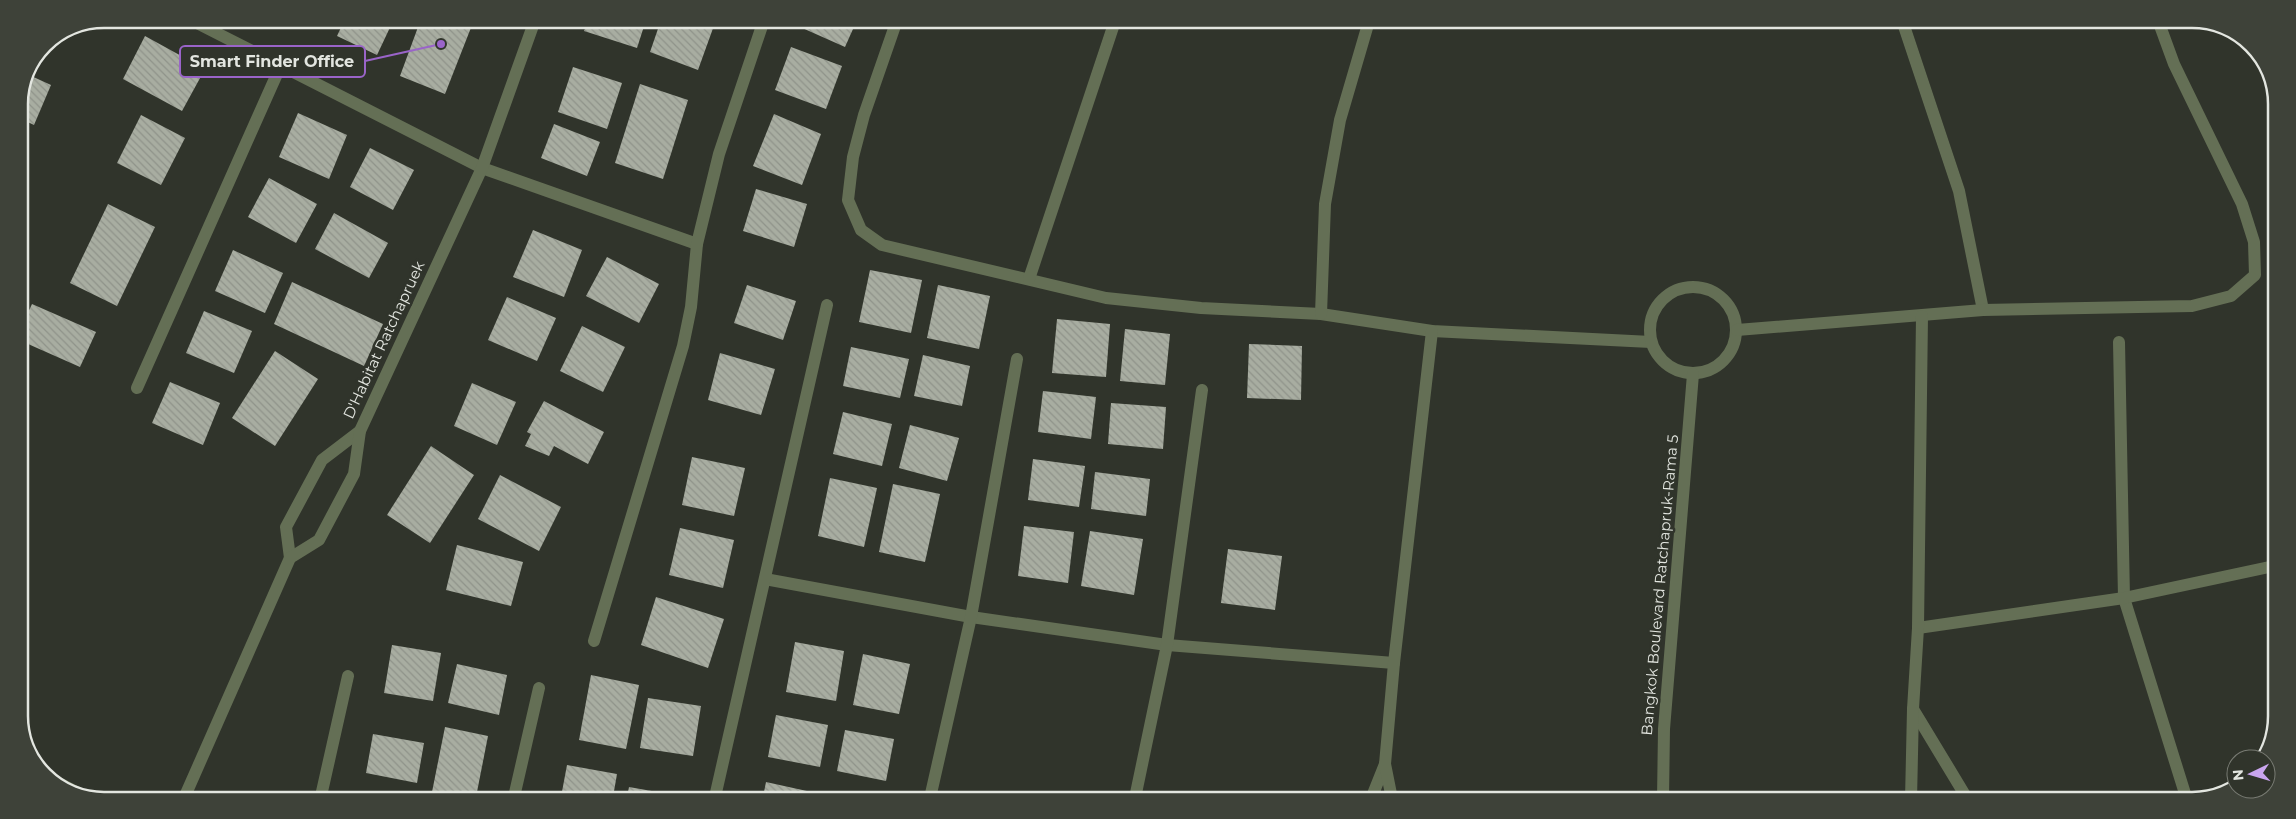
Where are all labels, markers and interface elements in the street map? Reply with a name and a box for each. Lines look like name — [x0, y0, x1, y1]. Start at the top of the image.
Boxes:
callout: Smart Finder Office — [180, 46, 365, 77]
text: Smart Finder Office — [190, 52, 354, 71]
street label: D'Habitat Ratchapruek — [339, 258, 429, 422]
street label: Bangkok Boulevard Ratchapruk-Rama 5 — [1637, 434, 1682, 736]
north arrow — [2226, 749, 2276, 799]
text: N — [2229, 769, 2248, 782]

